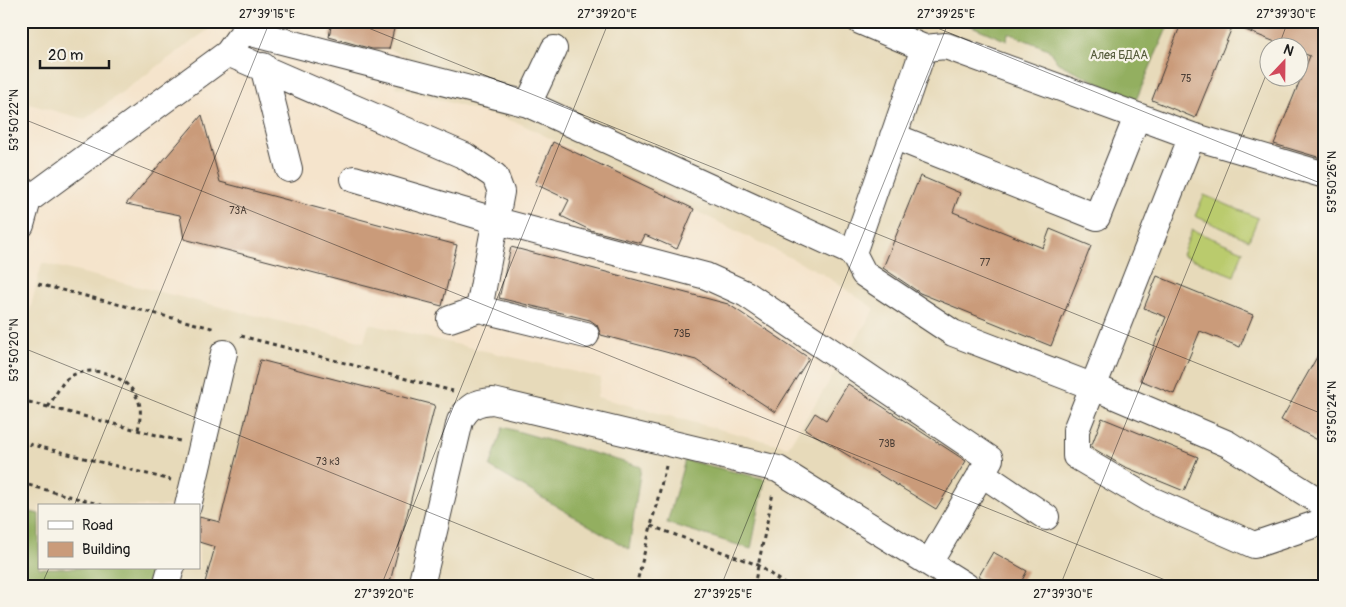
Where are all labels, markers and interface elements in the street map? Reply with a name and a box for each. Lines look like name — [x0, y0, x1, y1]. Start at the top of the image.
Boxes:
text: 27°39'15"E — [239, 7, 295, 22]
text: 27°39'20"E — [577, 7, 637, 22]
text: 27°39'25"E — [917, 7, 975, 22]
text: 27°39'30"E — [1256, 7, 1316, 22]
scale bar — [40, 38, 109, 70]
north arrow — [1258, 38, 1308, 88]
text: N — [1281, 41, 1296, 60]
text: 20 m — [48, 46, 83, 65]
park label: Алея БДАА — [1090, 48, 1148, 63]
house number: 75 — [1181, 73, 1191, 85]
text: 53°50'22"N — [7, 89, 22, 151]
text: 53°50'26"N — [1325, 151, 1340, 213]
house number: 73А — [229, 205, 247, 217]
house number: 77 — [980, 257, 991, 269]
text: 53°50'20"N — [7, 318, 22, 382]
house number: 73Б — [674, 328, 690, 340]
text: 53°50'24"N — [1325, 381, 1340, 443]
house number: 73В — [879, 438, 896, 450]
house number: 73 к3 — [316, 456, 340, 468]
legend — [38, 504, 200, 570]
text: Road — [82, 516, 113, 535]
text: Building — [82, 540, 130, 559]
text: 27°39'20"E — [354, 587, 414, 602]
text: 27°39'25"E — [694, 587, 752, 602]
text: 27°39'30"E — [1033, 587, 1093, 602]

